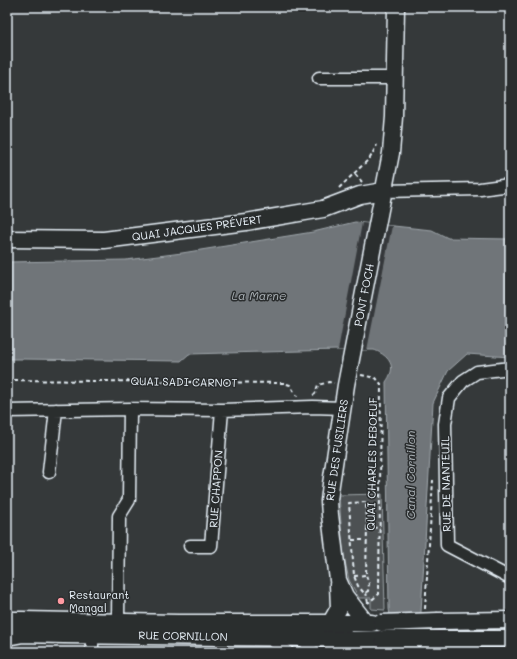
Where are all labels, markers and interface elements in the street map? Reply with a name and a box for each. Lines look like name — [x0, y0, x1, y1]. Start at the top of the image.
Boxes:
street label: QUAI JACQUES PRÉVERT — [131, 211, 263, 244]
street label: PONT FOCH — [350, 262, 377, 328]
water label: La Marne — [232, 287, 286, 303]
street label: QUAI SADI CARNOT — [130, 373, 238, 390]
street label: QUAI CHARLES DEBOEUF — [363, 397, 380, 531]
street label: RUE DES FUSILIERS — [322, 398, 351, 502]
water label: Canal Cornillon — [402, 430, 418, 519]
street label: RUE DE NANTEUIL — [437, 436, 454, 532]
street label: RUE CHAPPON — [205, 450, 226, 528]
place label: Restaurant Mangal — [69, 587, 129, 615]
marker: Restaurant Mangal — [56, 596, 66, 606]
street label: RUE CORNILLON — [138, 627, 228, 644]

